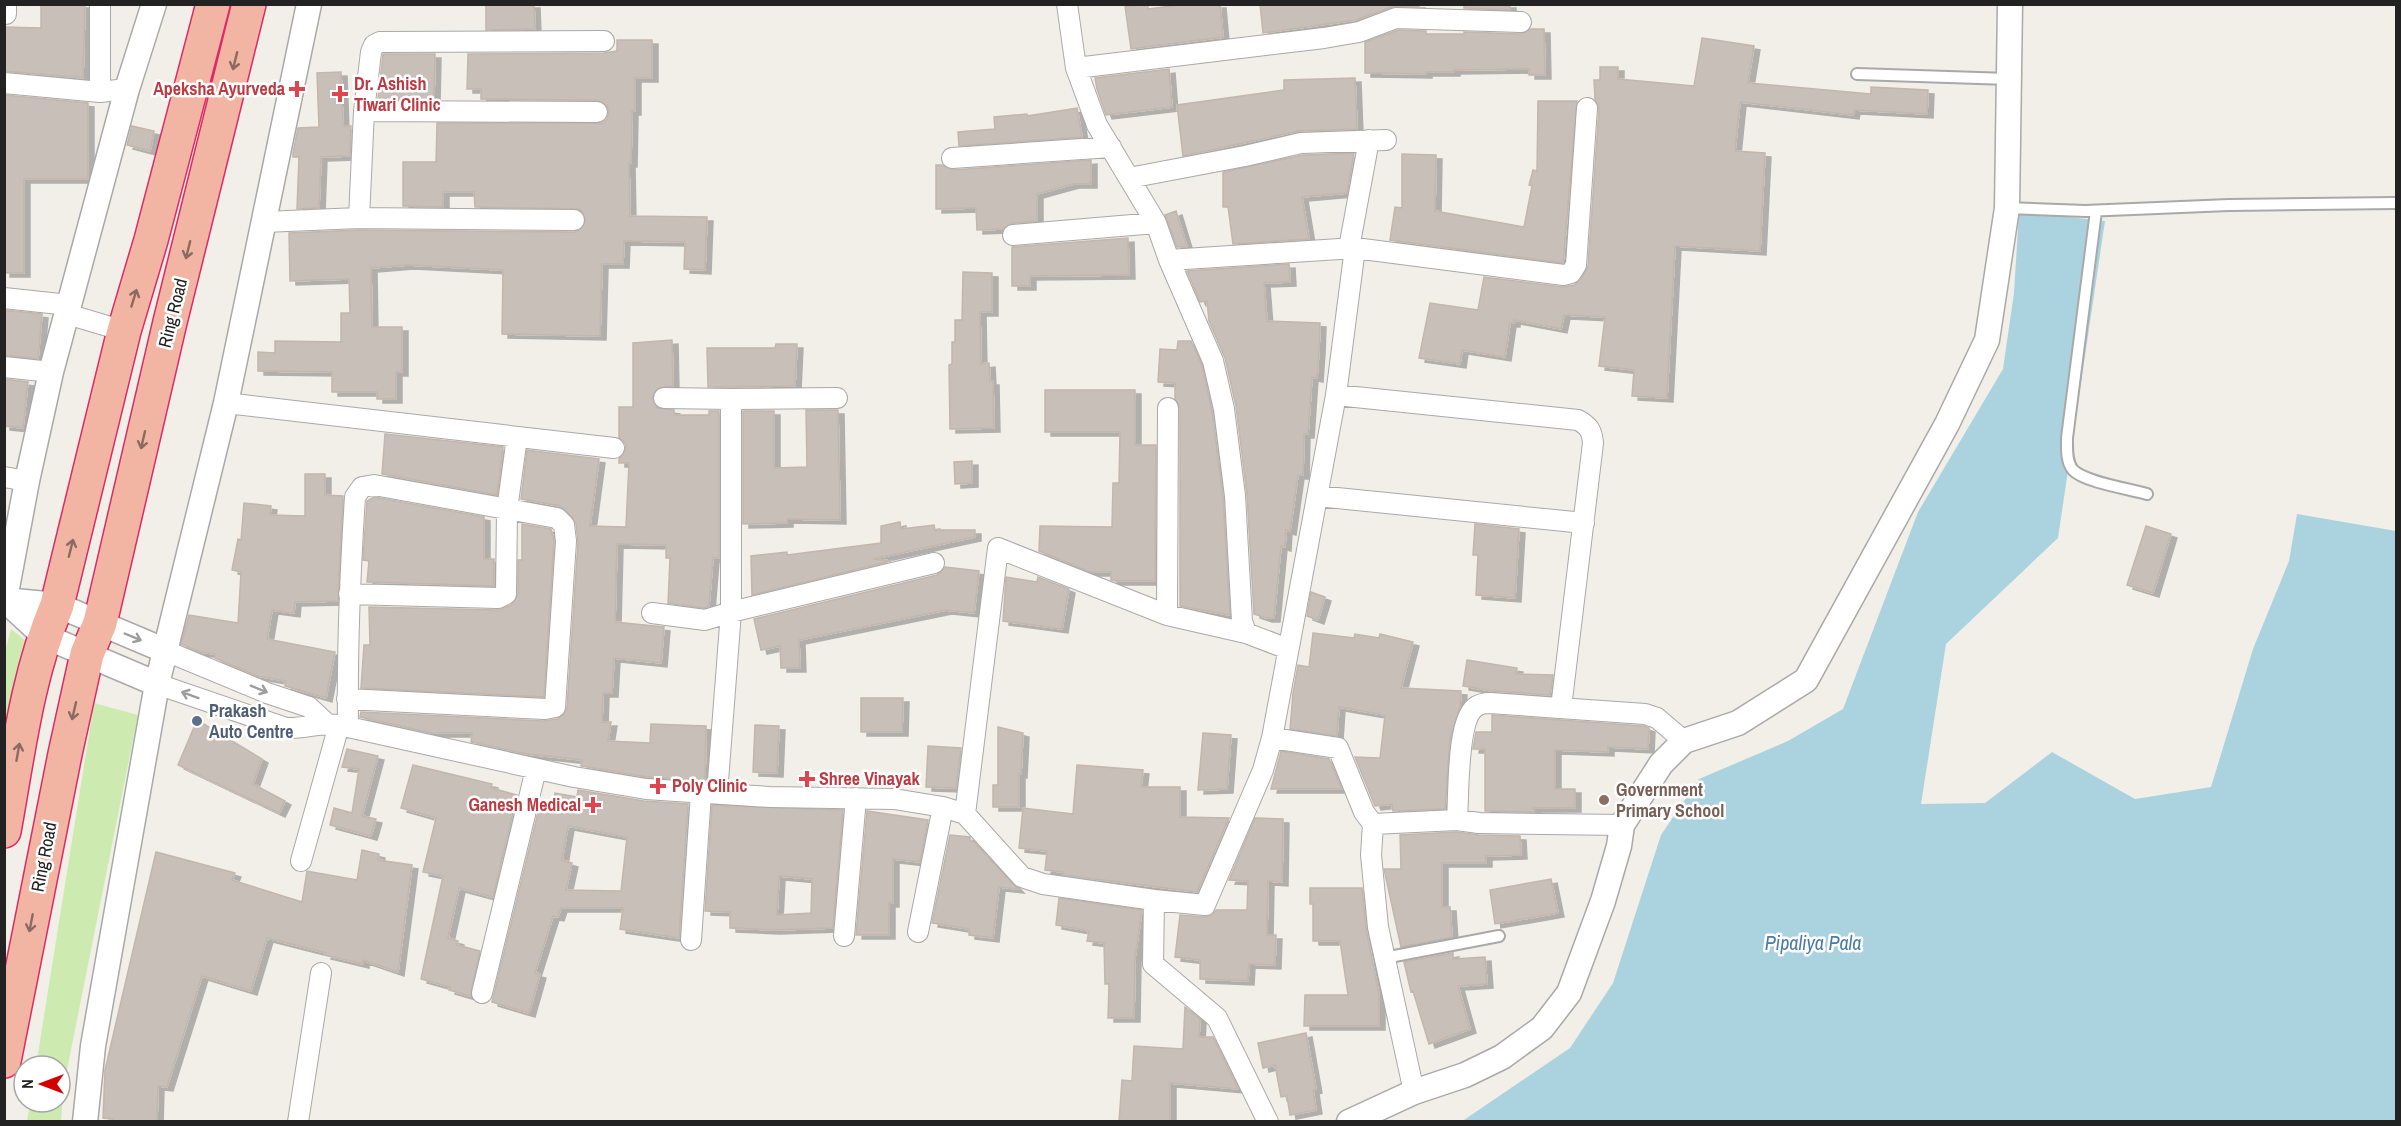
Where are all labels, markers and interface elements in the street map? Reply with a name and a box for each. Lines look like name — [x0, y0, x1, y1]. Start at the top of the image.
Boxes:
one-way arrow — [229, 51, 241, 70]
place label: Dr. Ashish Tiwari Clinic — [354, 71, 441, 117]
place label: Apeksha Ayurveda — [153, 76, 286, 101]
marker: Apeksha Ayurveda — [290, 82, 304, 96]
marker: Dr. Ashish Tiwari Clinic — [331, 85, 349, 103]
one-way arrow — [182, 241, 193, 260]
street label: Ring Road — [152, 276, 193, 350]
one-way arrow — [129, 289, 140, 308]
one-way arrow — [136, 430, 148, 449]
one-way arrow — [66, 539, 78, 558]
one-way arrow — [124, 632, 142, 643]
one-way arrow — [249, 684, 268, 695]
one-way arrow — [181, 689, 200, 700]
place label: Prakash Auto Centre — [209, 698, 293, 744]
one-way arrow — [68, 701, 80, 720]
marker: Prakash Auto Centre — [190, 714, 204, 728]
one-way arrow — [13, 743, 24, 763]
place label: Shree Vinayak — [819, 766, 920, 791]
marker: Shree Vinayak — [800, 772, 814, 786]
place label: Poly Clinic — [672, 773, 747, 798]
marker: Poly Clinic — [649, 777, 667, 795]
place label: Government Primary School — [1616, 777, 1724, 823]
place label: Ganesh Medical — [469, 792, 581, 817]
marker: Government Primary School — [1597, 793, 1611, 807]
marker: Ganesh Medical — [586, 798, 600, 812]
street label: Ring Road — [25, 820, 63, 894]
one-way arrow — [24, 913, 36, 932]
water label: Pipaliya Pala — [1765, 929, 1861, 956]
north arrow — [12, 1054, 72, 1114]
text: N — [16, 1079, 38, 1089]

